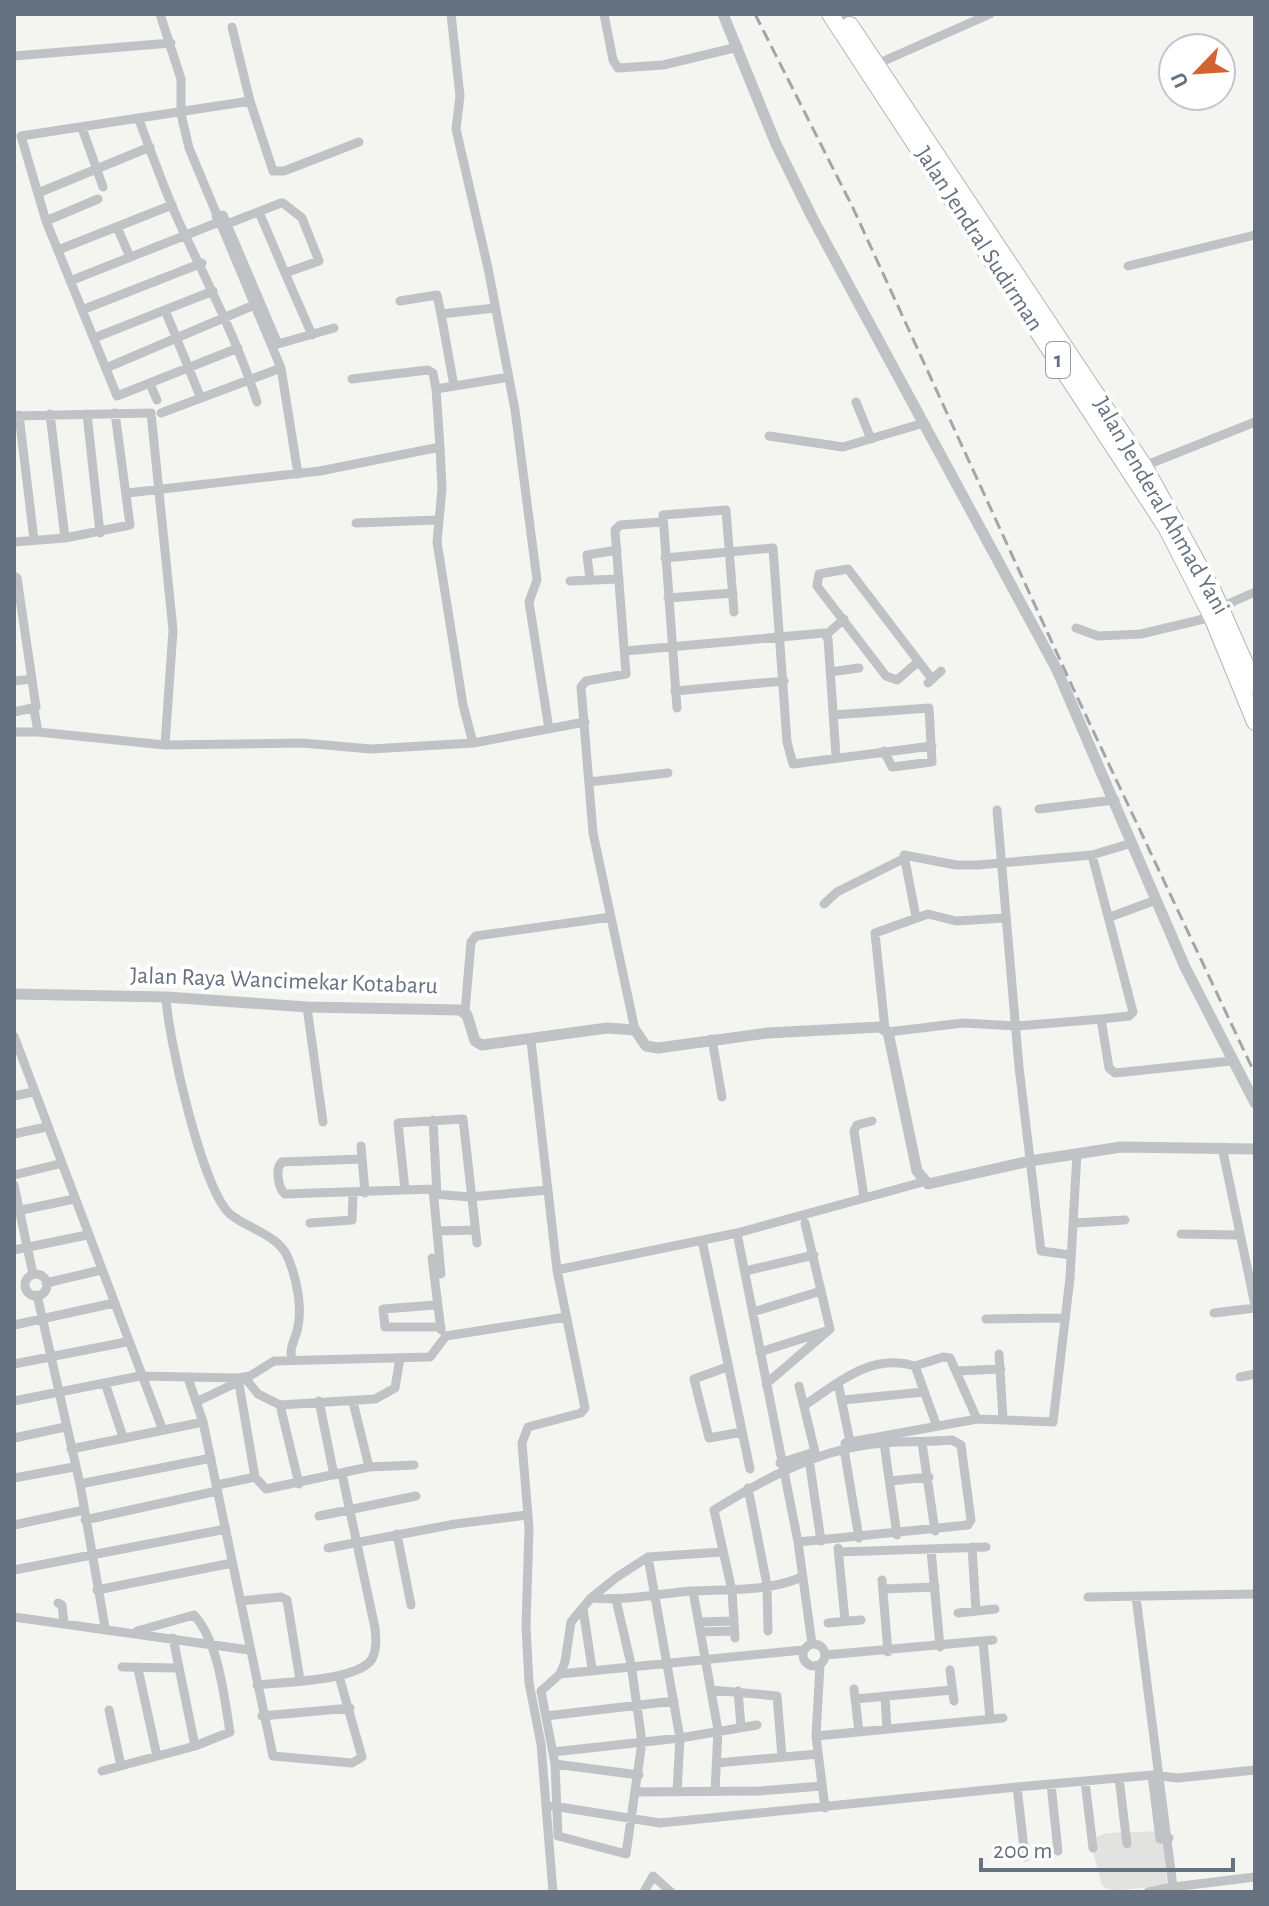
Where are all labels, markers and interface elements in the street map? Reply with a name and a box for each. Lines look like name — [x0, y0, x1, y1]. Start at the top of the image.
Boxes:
north arrow — [1157, 32, 1237, 112]
text: U — [1167, 69, 1193, 91]
street label: Jalan Jendral Sudirman — [911, 143, 1047, 335]
road number: 1 — [1046, 342, 1070, 378]
street label: Jalan Jenderal Ahmad Yani — [1089, 393, 1233, 619]
street label: Jalan Raya Wancimekar Kotabaru — [130, 964, 438, 998]
scale bar — [981, 1822, 1233, 1872]
text: 200 m — [993, 1839, 1052, 1863]

